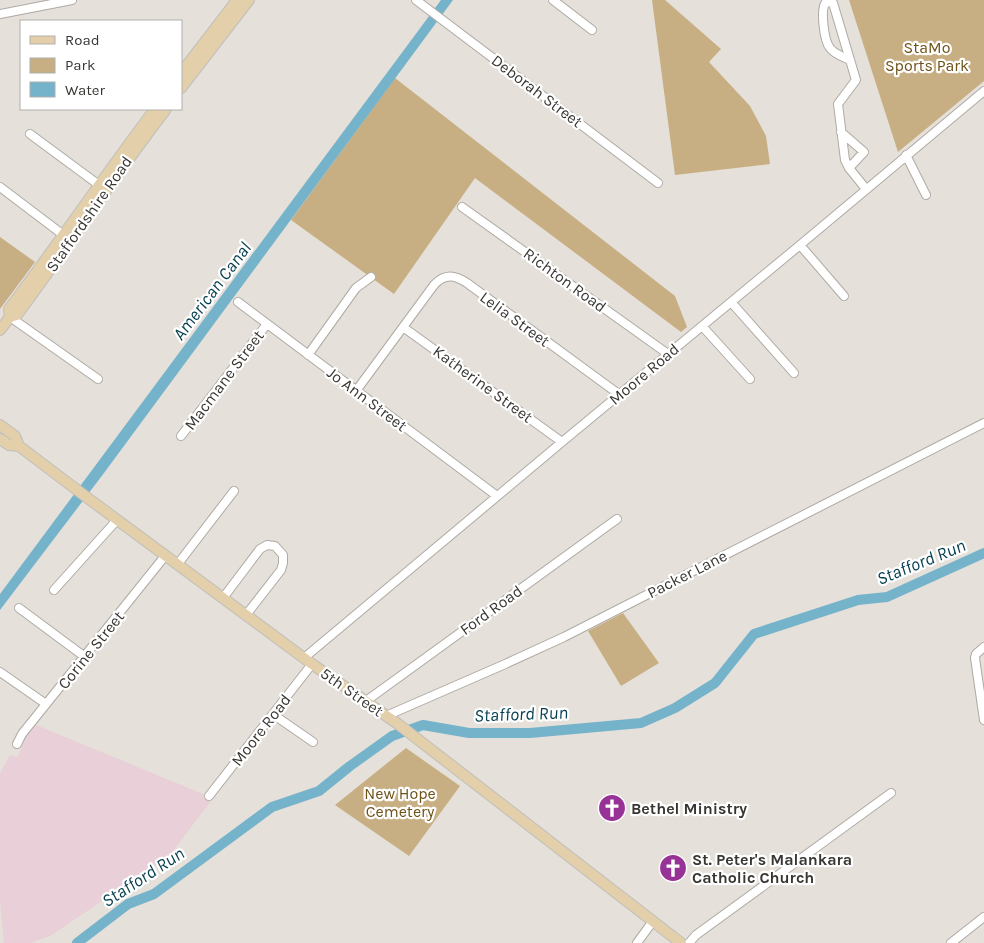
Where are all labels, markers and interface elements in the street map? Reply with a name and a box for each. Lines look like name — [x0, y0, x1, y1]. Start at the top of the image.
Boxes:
legend — [20, 20, 182, 110]
text: Road — [65, 31, 100, 49]
park label: StaMo Sports Park — [885, 38, 969, 75]
street label: Deborah Street — [488, 51, 586, 131]
text: Park — [65, 56, 95, 74]
text: Water — [65, 81, 106, 99]
street label: Staffordshire Road — [42, 152, 136, 276]
water label: American Canal — [168, 237, 256, 344]
street label: Richton Road — [520, 244, 610, 316]
street label: Lelia Street — [476, 287, 554, 351]
street label: Macmane Street — [180, 326, 268, 434]
street label: Moore Road — [605, 339, 683, 409]
street label: Katherine Street — [429, 341, 537, 427]
street label: Jo Ann Street — [323, 363, 411, 435]
water label: Stafford Run — [873, 534, 969, 590]
street label: Packer Lane — [644, 546, 730, 602]
street label: Ford Road — [456, 581, 526, 639]
street label: Corine Street — [54, 607, 128, 693]
street label: 5th Street — [317, 663, 387, 721]
street label: Moore Road — [227, 690, 295, 770]
water label: Stafford Run — [474, 701, 568, 727]
park label: New Hope Cemetery — [364, 784, 436, 821]
church icon: Bethel Ministry — [597, 793, 627, 823]
place label: Bethel Ministry — [631, 799, 747, 818]
water label: Stafford Run — [98, 842, 188, 912]
place label: St. Peter's Malankara Catholic Church — [692, 850, 852, 887]
church icon: St. Peter's Malankara Catholic Church — [658, 853, 688, 883]

